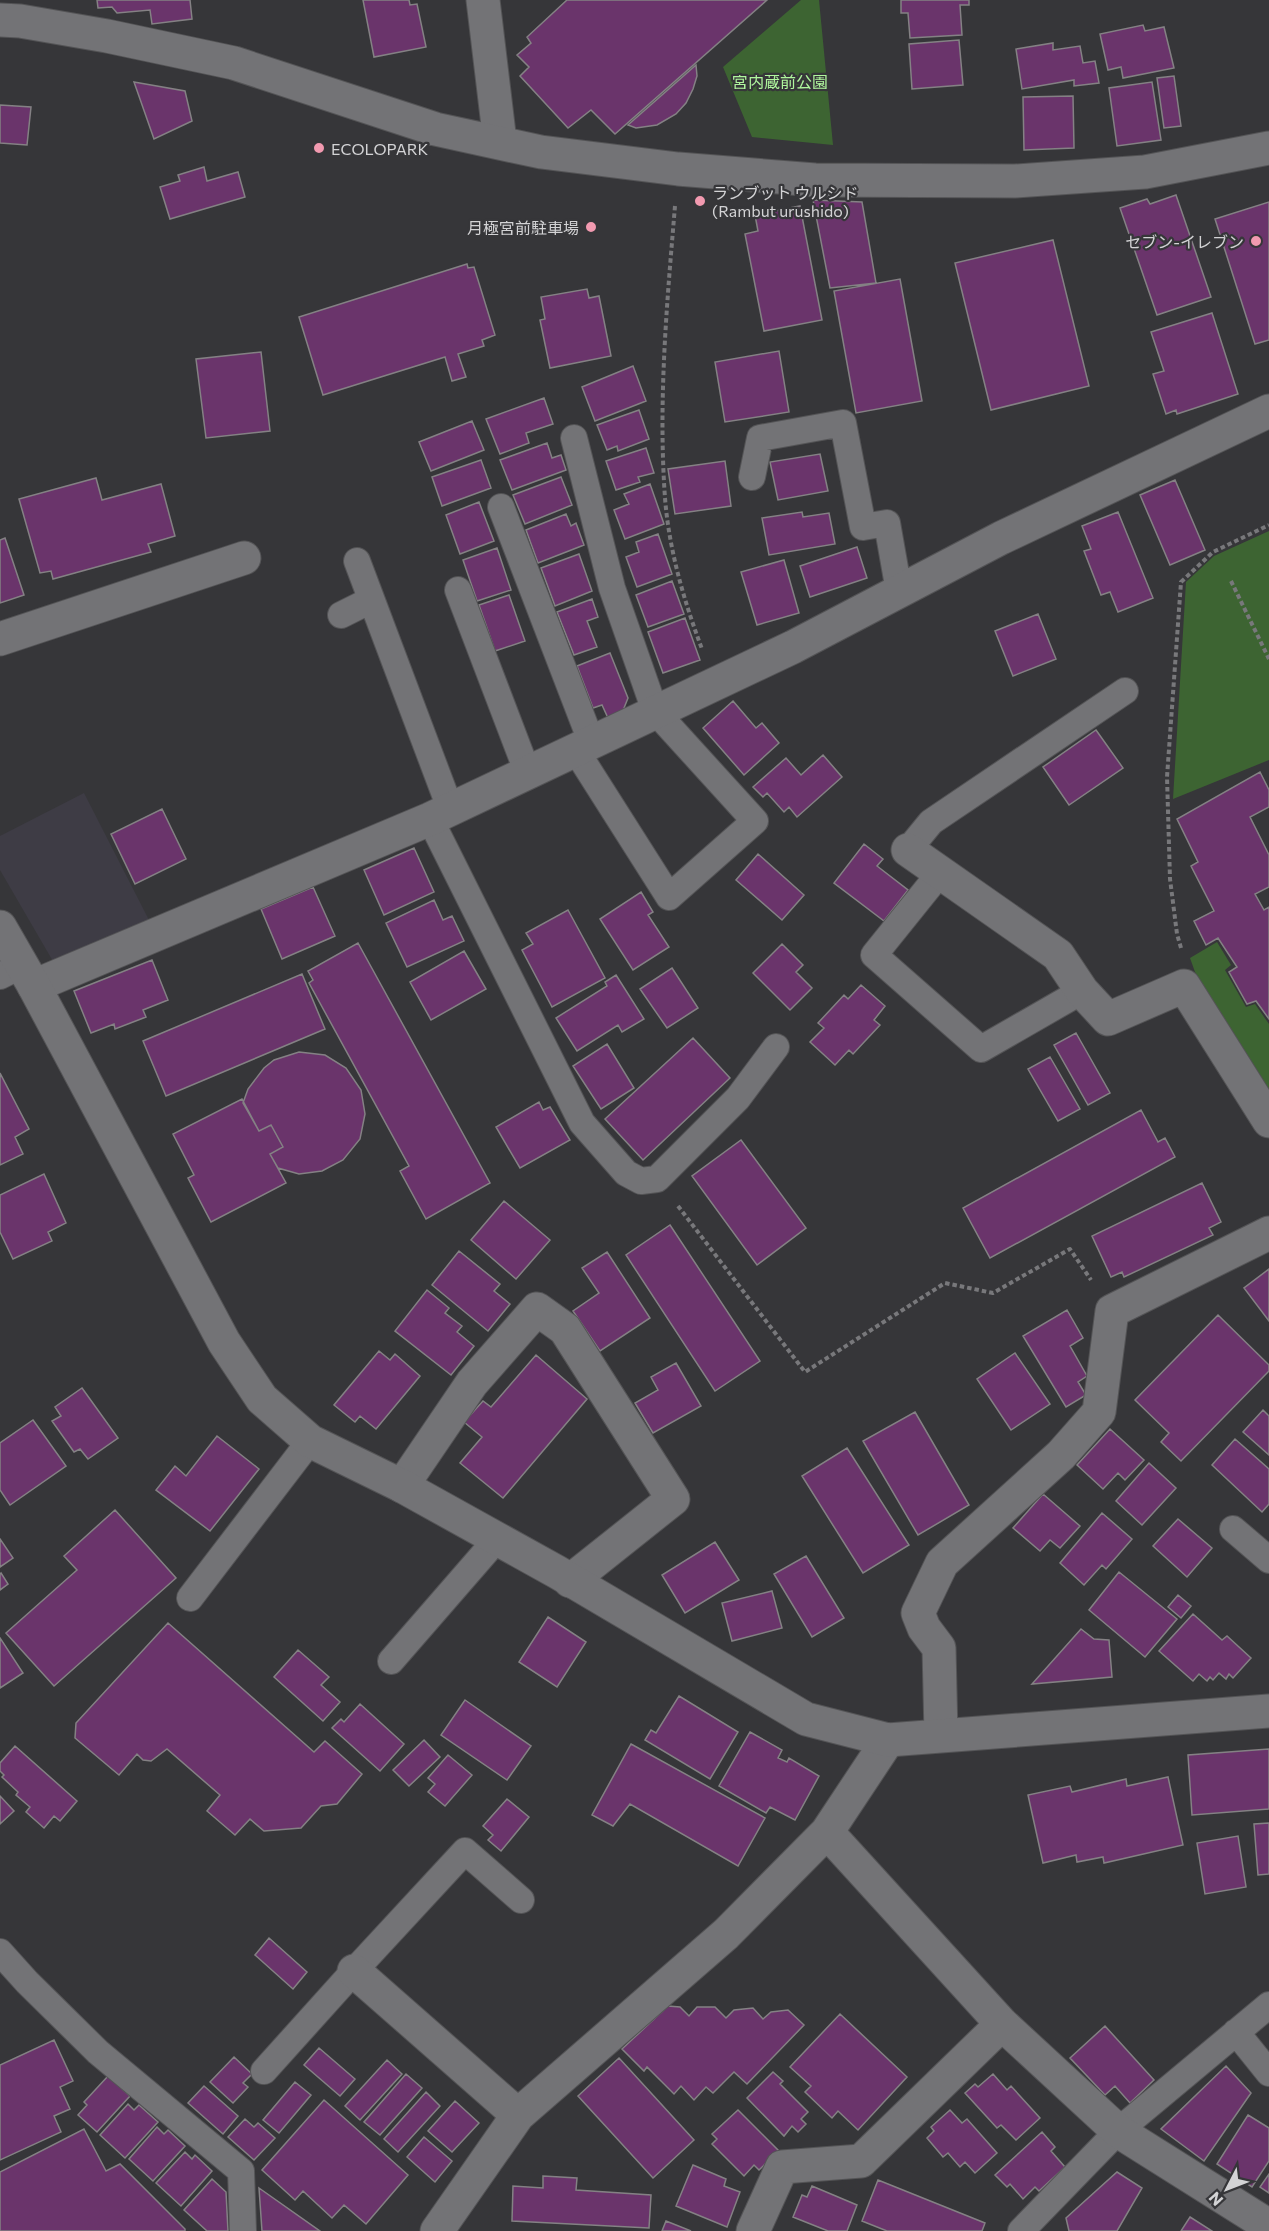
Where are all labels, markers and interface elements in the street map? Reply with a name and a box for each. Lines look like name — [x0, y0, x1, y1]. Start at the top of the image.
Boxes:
park label: 宮内蔵前公園 — [732, 72, 828, 91]
place label: ECOLOPARK — [331, 139, 428, 158]
marker: ECOLOPARK — [312, 141, 326, 155]
place label: ランブット ウルシド (Rambut urushido) — [712, 183, 859, 220]
marker: ランブット ウルシド (Rambut urushido) — [693, 194, 707, 208]
place label: 月極宮前駐車場 — [467, 218, 579, 237]
marker: 月極宮前駐車場 — [584, 220, 598, 234]
place label: セブン-イレブン — [1125, 232, 1244, 251]
marker: セブン-イレブン — [1249, 234, 1263, 248]
north arrow — [1197, 2159, 1257, 2219]
text: N — [1204, 2189, 1227, 2210]

